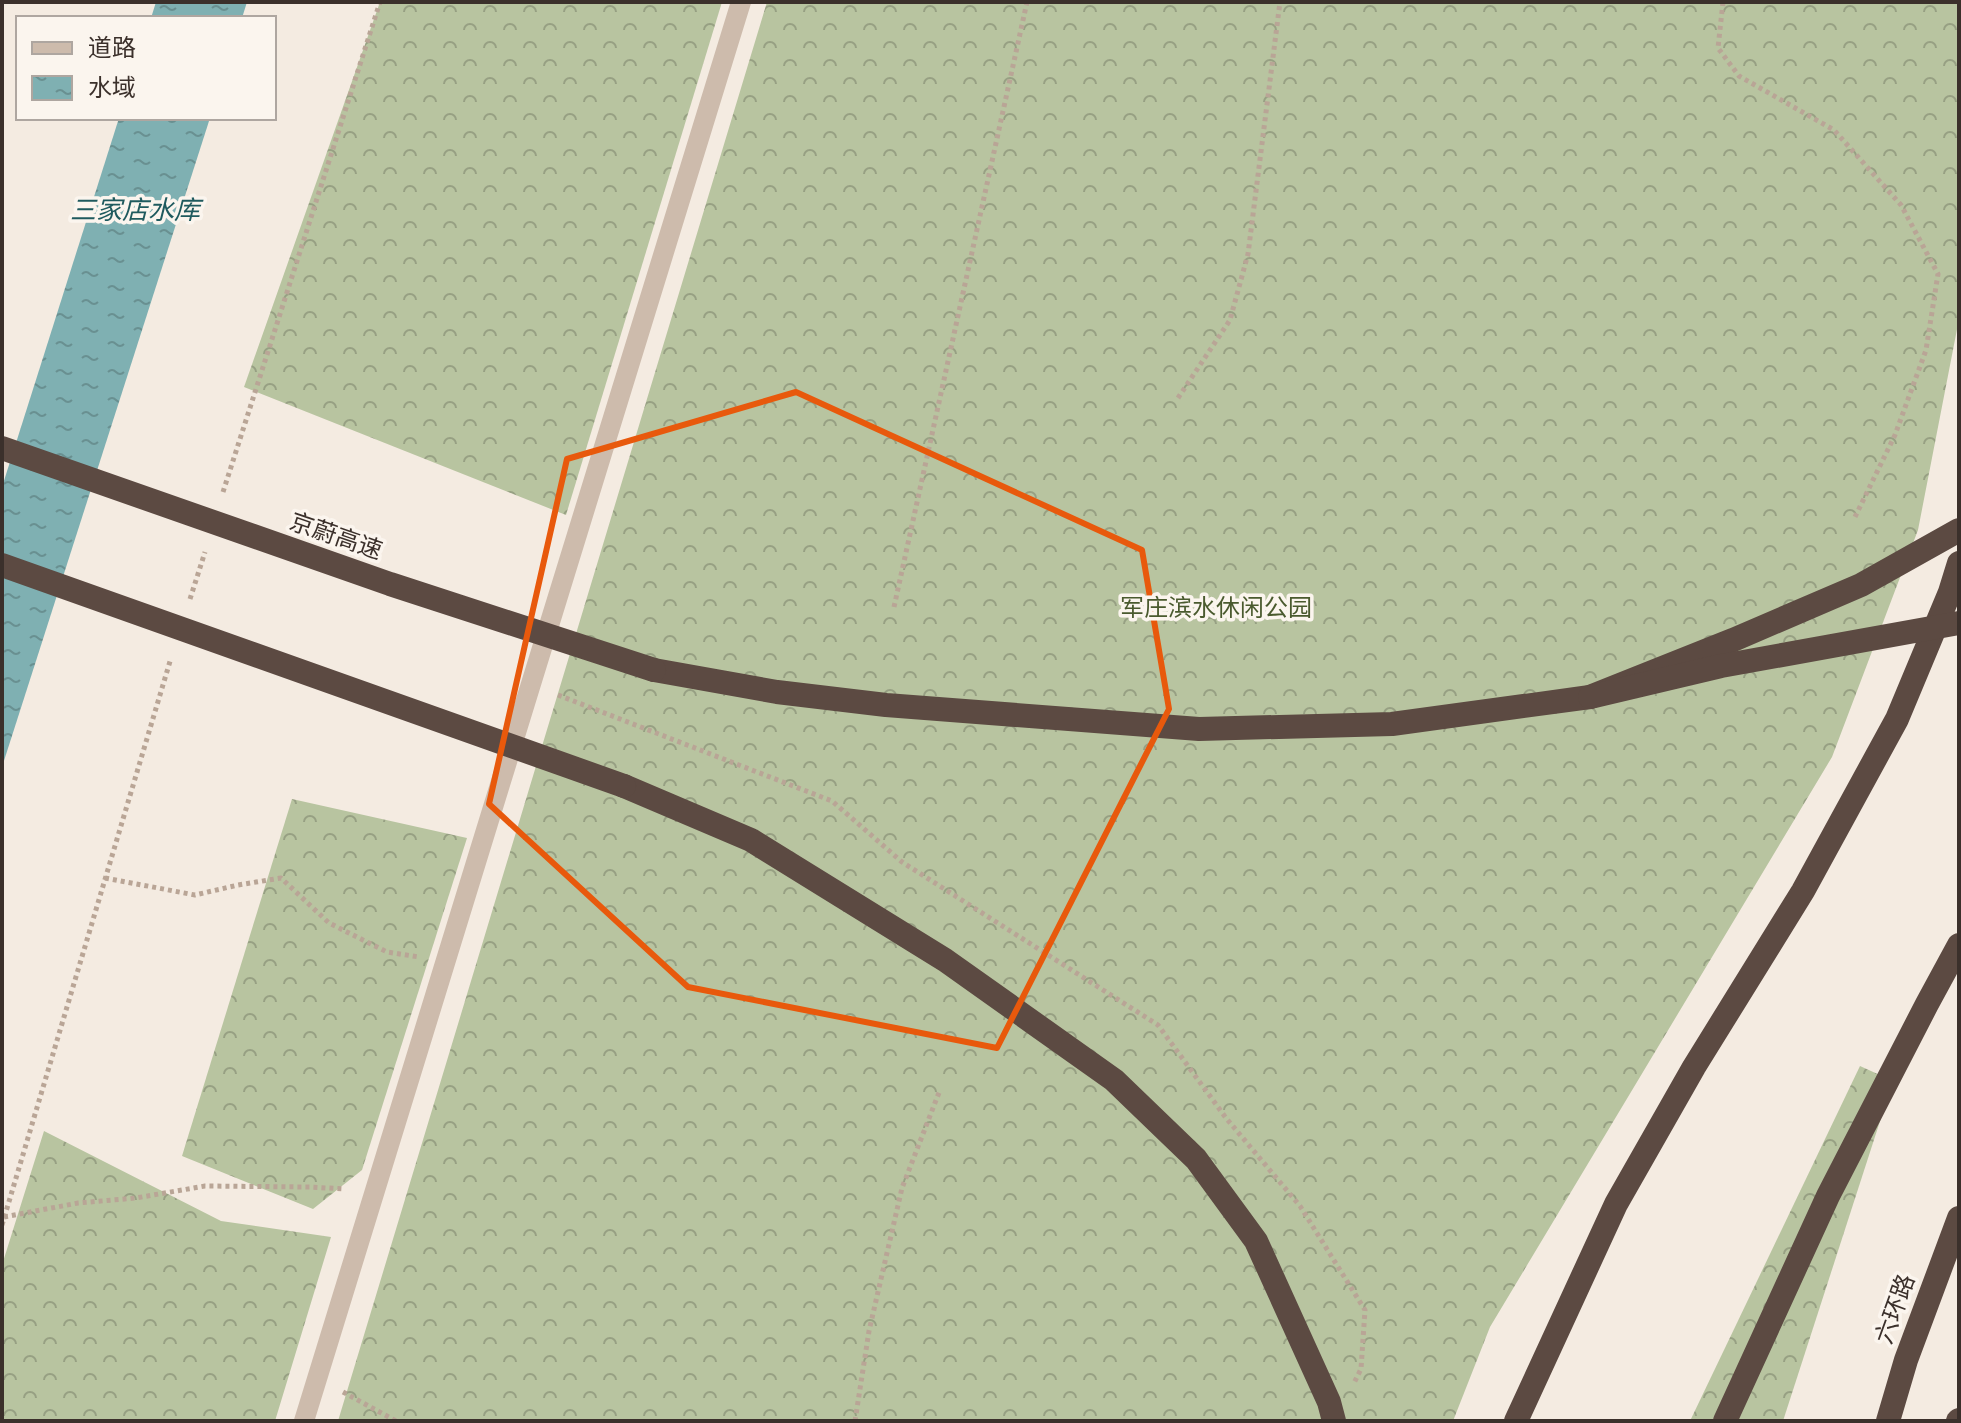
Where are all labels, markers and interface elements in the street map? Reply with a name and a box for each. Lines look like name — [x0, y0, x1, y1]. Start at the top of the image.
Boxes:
legend — [16, 16, 276, 120]
text: 道路 — [88, 34, 136, 63]
text: 水域 — [88, 74, 136, 103]
water label: 三家店水库 — [70, 196, 204, 227]
street label: 京蔚高速 — [286, 507, 386, 566]
park label: 军庄滨水休闲公园 — [1120, 594, 1312, 623]
street label: 六环路 — [1870, 1270, 1921, 1348]

